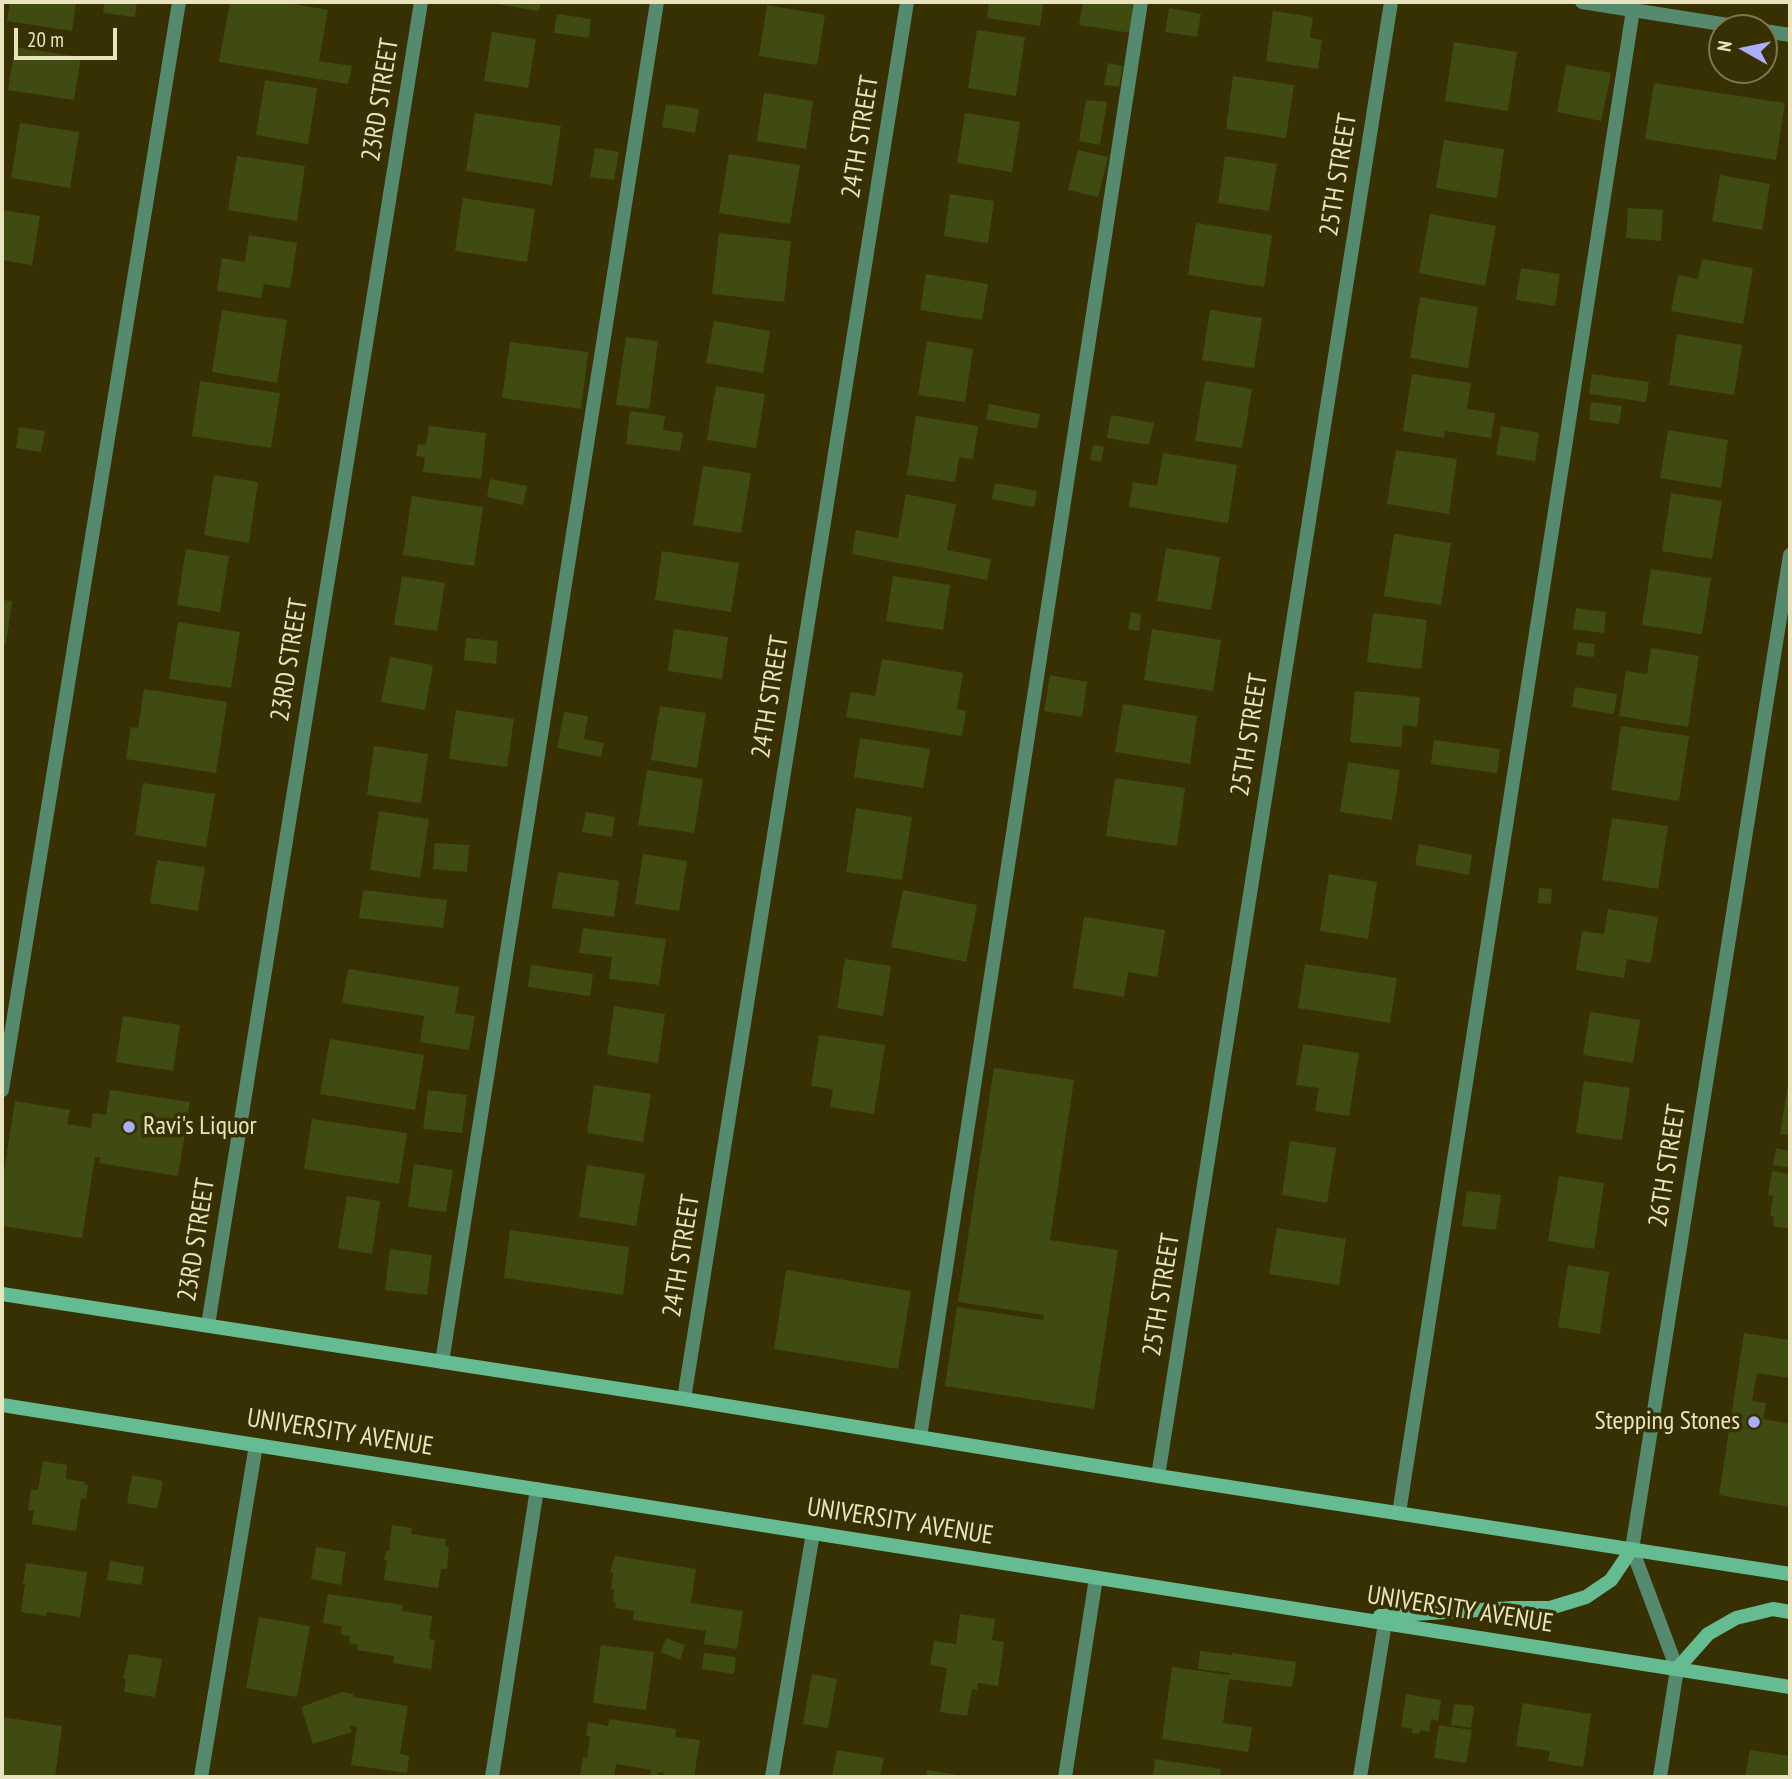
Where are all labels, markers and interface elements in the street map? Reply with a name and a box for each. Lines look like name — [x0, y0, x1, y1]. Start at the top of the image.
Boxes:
scale bar — [18, 14, 121, 58]
north arrow — [1708, 14, 1778, 84]
text: 20 m — [27, 26, 64, 53]
street label: 23RD STREET — [356, 36, 406, 164]
text: N — [1712, 39, 1737, 53]
street label: 24TH STREET — [836, 74, 886, 200]
street label: 25TH STREET — [1314, 112, 1364, 238]
street label: 23RD STREET — [265, 596, 315, 724]
street label: 24TH STREET — [746, 634, 796, 760]
street label: 25TH STREET — [1225, 672, 1275, 798]
street label: 26TH STREET — [1643, 1103, 1693, 1229]
place label: Ravi's Liquor — [143, 1111, 257, 1143]
marker: Ravi's Liquor — [121, 1119, 137, 1135]
street label: 23RD STREET — [172, 1176, 222, 1304]
street label: 24TH STREET — [657, 1193, 707, 1319]
street label: 25TH STREET — [1137, 1232, 1187, 1358]
street label: UNIVERSITY AVENUE — [245, 1403, 435, 1463]
place label: Stepping Stones — [1595, 1406, 1740, 1438]
marker: Stepping Stones — [1746, 1414, 1762, 1430]
street label: UNIVERSITY AVENUE — [805, 1492, 995, 1552]
street label: UNIVERSITY AVENUE — [1365, 1580, 1555, 1640]

